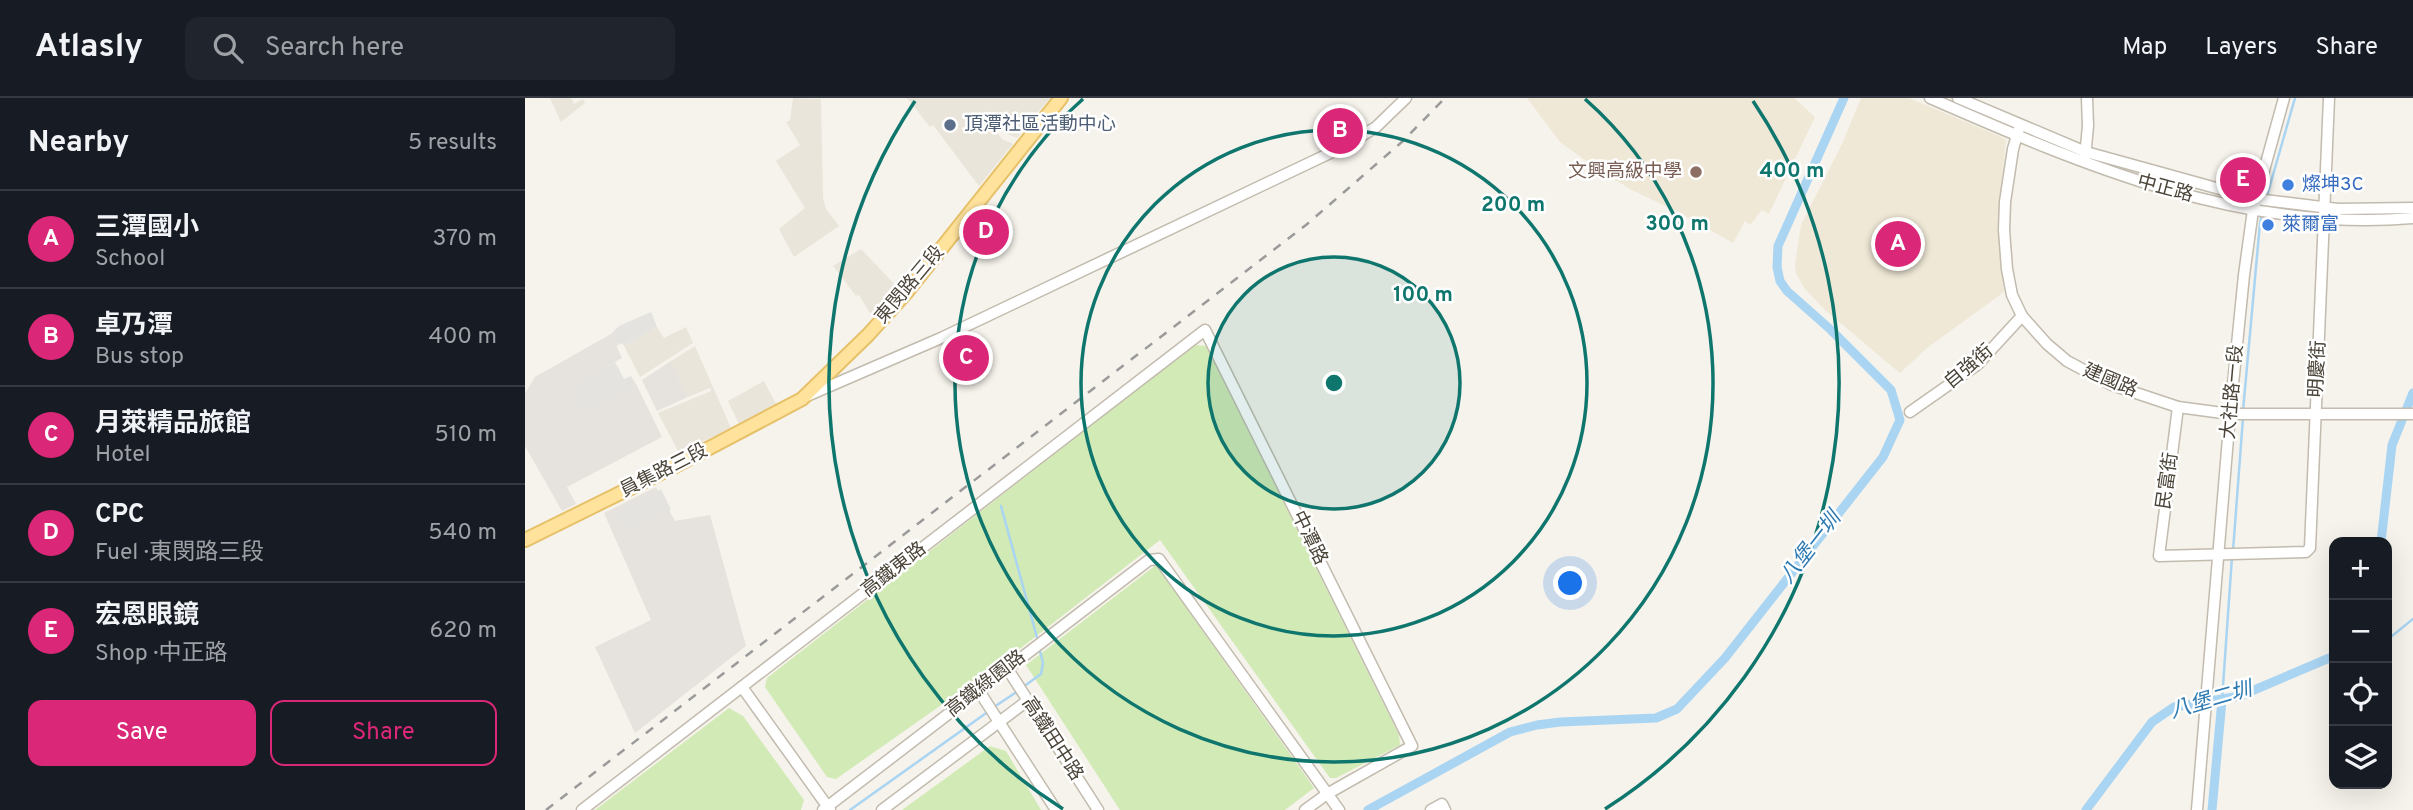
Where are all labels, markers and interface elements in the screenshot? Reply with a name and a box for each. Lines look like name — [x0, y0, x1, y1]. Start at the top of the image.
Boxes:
search box — [185, 17, 675, 80]
text: Atlasly — [35, 27, 143, 69]
icon: search — [209, 29, 247, 67]
text: Search here — [265, 32, 404, 65]
text: Map — [2122, 33, 2167, 63]
text: Layers — [2205, 33, 2277, 63]
text: Share — [2315, 33, 2378, 63]
pin: B — [1317, 105, 1363, 157]
place label: 頂潭社區活動中心 — [964, 113, 1116, 137]
marker: 頂潭社區活動中心 — [942, 117, 958, 133]
text: Nearby — [28, 125, 129, 162]
text: 5 results — [408, 129, 497, 158]
pin: E — [2220, 154, 2266, 206]
text: 400 m — [1760, 158, 1824, 185]
place label: 文興高級中學 — [1568, 160, 1682, 184]
marker: 文興高級中學 — [1688, 164, 1704, 180]
street label: 中正路 — [2134, 170, 2196, 208]
place label: 燦坤3C — [2302, 173, 2364, 197]
marker: 燦坤3C — [2280, 177, 2296, 193]
text: 200 m — [1481, 192, 1545, 219]
pin: D — [963, 206, 1009, 258]
text: 300 m — [1645, 211, 1709, 238]
text: 三潭國小 — [95, 212, 199, 245]
place label: 萊爾富 — [2282, 213, 2339, 237]
marker: 萊爾富 — [2260, 217, 2276, 233]
pin: A — [1875, 218, 1921, 270]
text: A — [43, 225, 59, 254]
text: 370 m — [432, 225, 497, 254]
street label: 東閔路三段 — [870, 241, 950, 329]
text: School — [95, 245, 165, 274]
text: 100 m — [1393, 282, 1453, 309]
text: 卓乃潭 — [95, 310, 173, 343]
text: B — [43, 323, 59, 352]
text: 400 m — [428, 323, 497, 352]
pin: C — [943, 332, 989, 384]
street label: 自強街 — [1939, 339, 1999, 395]
street label: 明慶街 — [2305, 340, 2331, 398]
text: Bus stop — [95, 343, 184, 372]
street label: 大社路一段 — [2217, 344, 2249, 440]
street label: 建國路 — [2079, 359, 2141, 403]
centre of rings — [1322, 371, 1346, 395]
text: 月萊精品旅館 — [95, 408, 251, 441]
text: C — [44, 421, 58, 450]
text: 510 m — [434, 421, 497, 450]
street label: 員集路三段 — [616, 439, 712, 503]
text: Hotel — [95, 441, 151, 470]
street label: 民富街 — [2152, 451, 2184, 511]
text: CPC — [95, 499, 144, 532]
water label: 八堡一圳 — [1775, 504, 1849, 589]
street label: 中潭路 — [1286, 507, 1332, 569]
text: D — [43, 519, 59, 548]
text: 540 m — [428, 519, 497, 548]
street label: 高鐵東路 — [857, 537, 931, 603]
map controls — [2329, 537, 2392, 789]
button: + — [2329, 537, 2392, 600]
text: Fuel · 東閔路三段 — [95, 539, 264, 568]
your location — [1553, 566, 1587, 600]
text: 宏恩眼鏡 — [95, 600, 199, 633]
button: − — [2329, 600, 2392, 663]
text: E — [44, 617, 58, 646]
text: 620 m — [430, 617, 497, 646]
text: Shop · 中正路 — [95, 640, 228, 669]
street label: 高鐵綠園路 — [941, 645, 1031, 723]
button: locate — [2329, 663, 2392, 726]
water label: 八堡二圳 — [2167, 676, 2258, 726]
street label: 高鐵田中路 — [1016, 693, 1088, 785]
button: Save — [28, 700, 256, 766]
button: Share — [270, 700, 497, 766]
button: layers — [2329, 726, 2392, 789]

